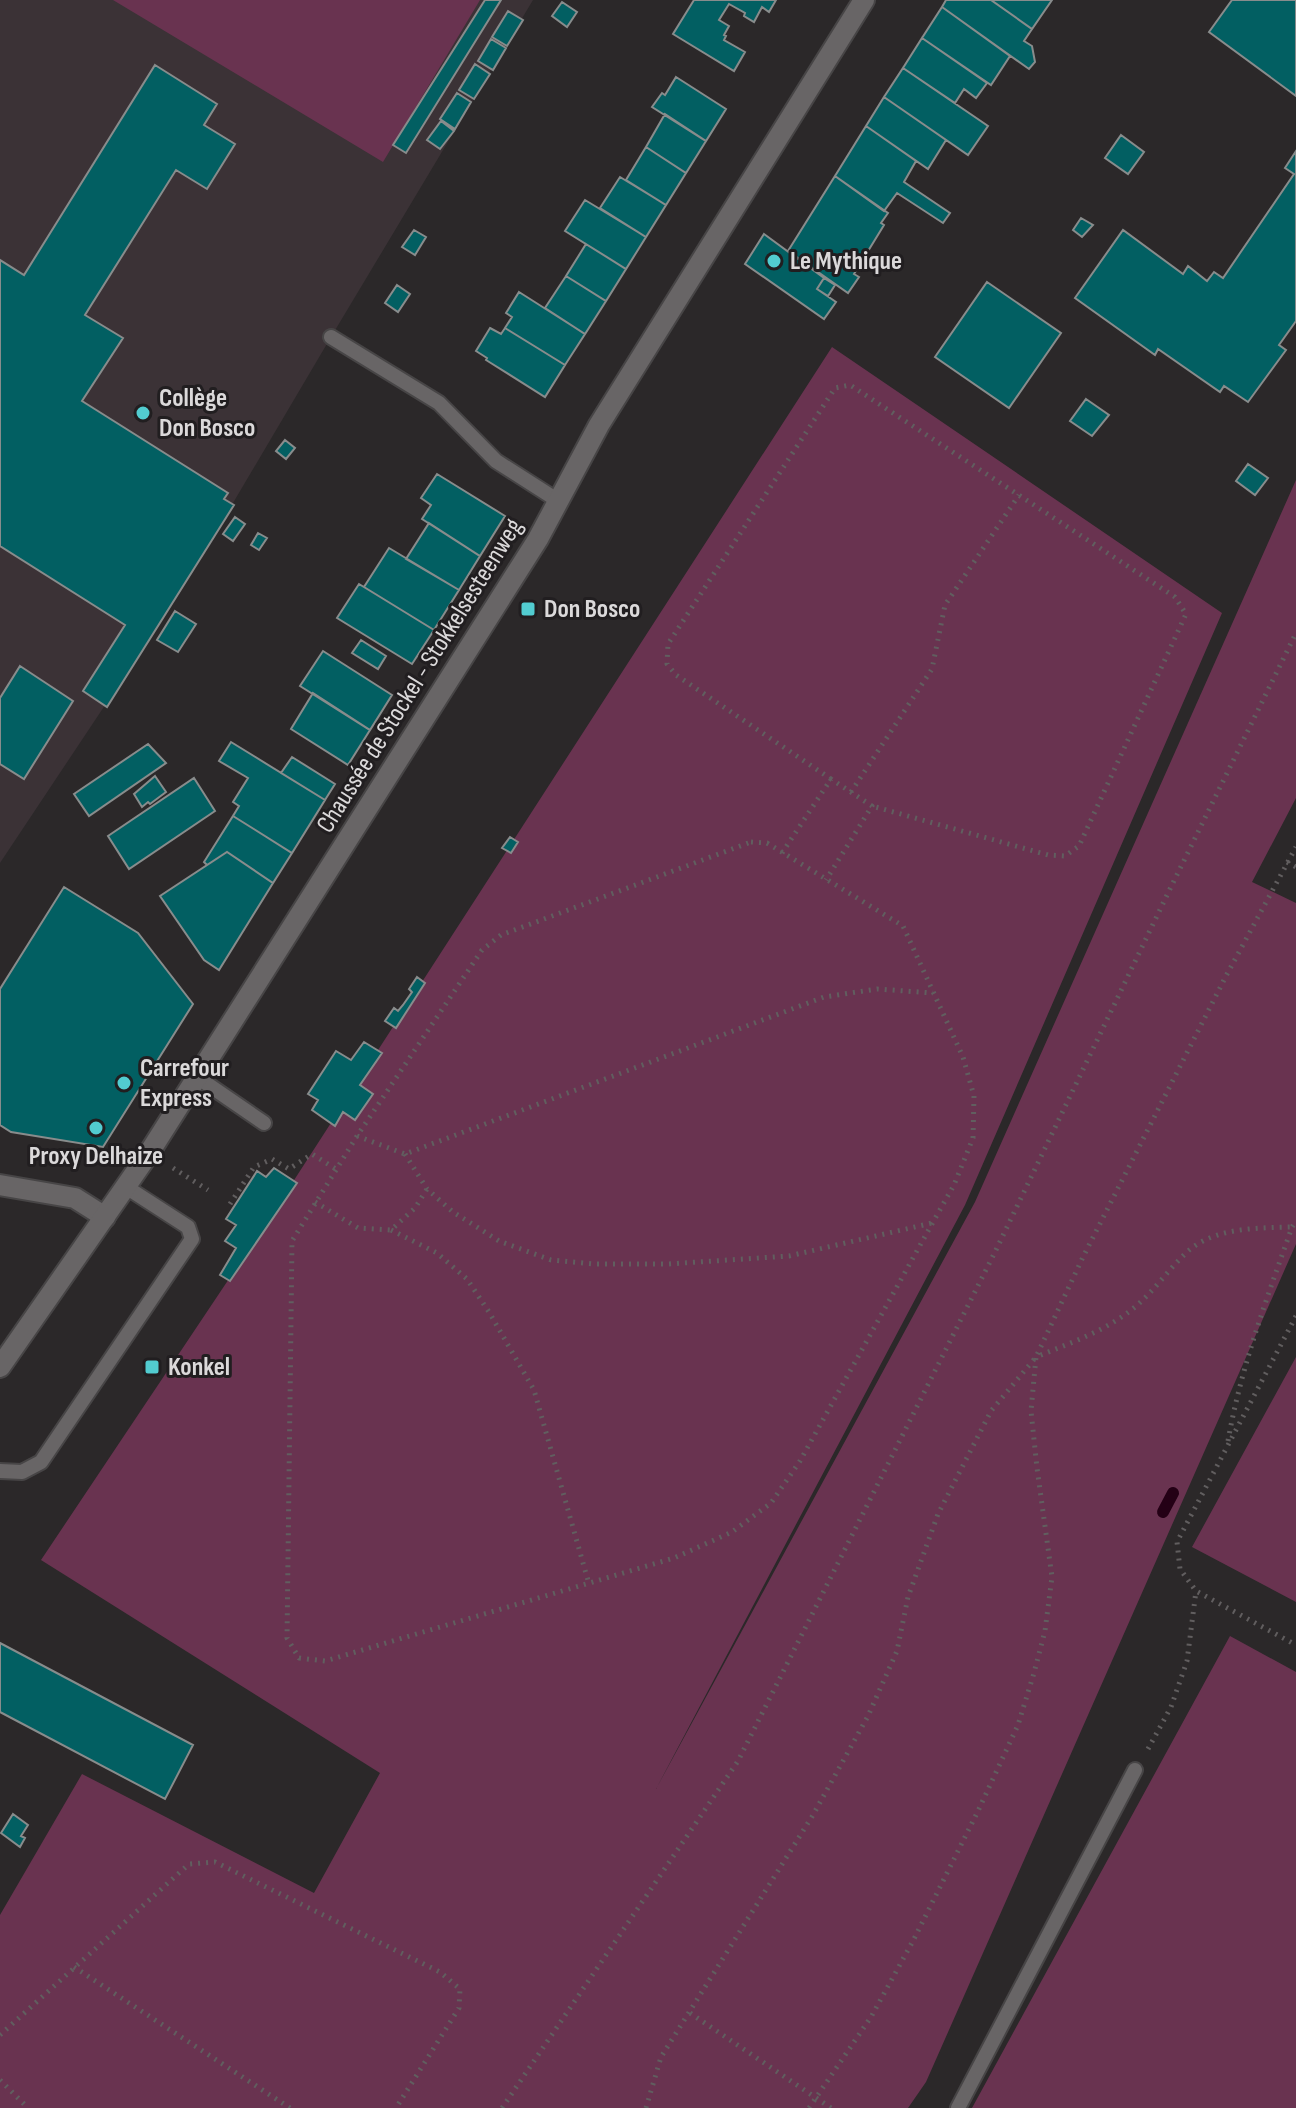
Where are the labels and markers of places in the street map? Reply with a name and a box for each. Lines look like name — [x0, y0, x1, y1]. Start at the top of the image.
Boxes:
place label: Le Mythique — [790, 246, 902, 277]
marker: Le Mythique — [765, 252, 783, 270]
place label: Collège Don Bosco — [159, 383, 255, 444]
marker: Collège Don Bosco — [134, 404, 152, 422]
place label: Don Bosco — [544, 594, 640, 625]
marker: Don Bosco — [519, 600, 537, 618]
place label: Carrefour Express — [140, 1053, 229, 1114]
marker: Carrefour Express — [115, 1074, 133, 1092]
marker: Proxy Delhaize — [87, 1119, 105, 1137]
place label: Proxy Delhaize — [29, 1141, 163, 1172]
place label: Konkel — [168, 1352, 230, 1383]
marker: Konkel — [143, 1358, 161, 1376]

